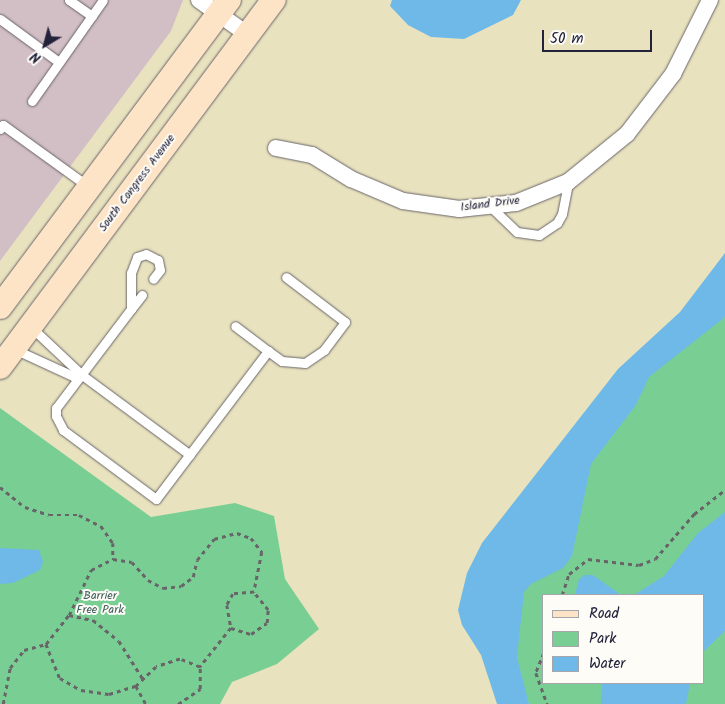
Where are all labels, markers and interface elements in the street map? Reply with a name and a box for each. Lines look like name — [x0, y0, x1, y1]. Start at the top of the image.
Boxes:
north arrow — [20, 20, 70, 70]
scale bar — [545, 20, 655, 52]
text: 50 m — [550, 27, 584, 51]
text: N — [26, 46, 46, 68]
street label: South Congress Avenue — [96, 132, 178, 234]
street label: Island Drive — [460, 193, 520, 215]
park label: Barrier Free Park — [76, 589, 124, 617]
legend — [542, 594, 705, 684]
text: Road — [589, 602, 619, 626]
text: Park — [589, 627, 616, 651]
text: Water — [589, 652, 625, 676]

